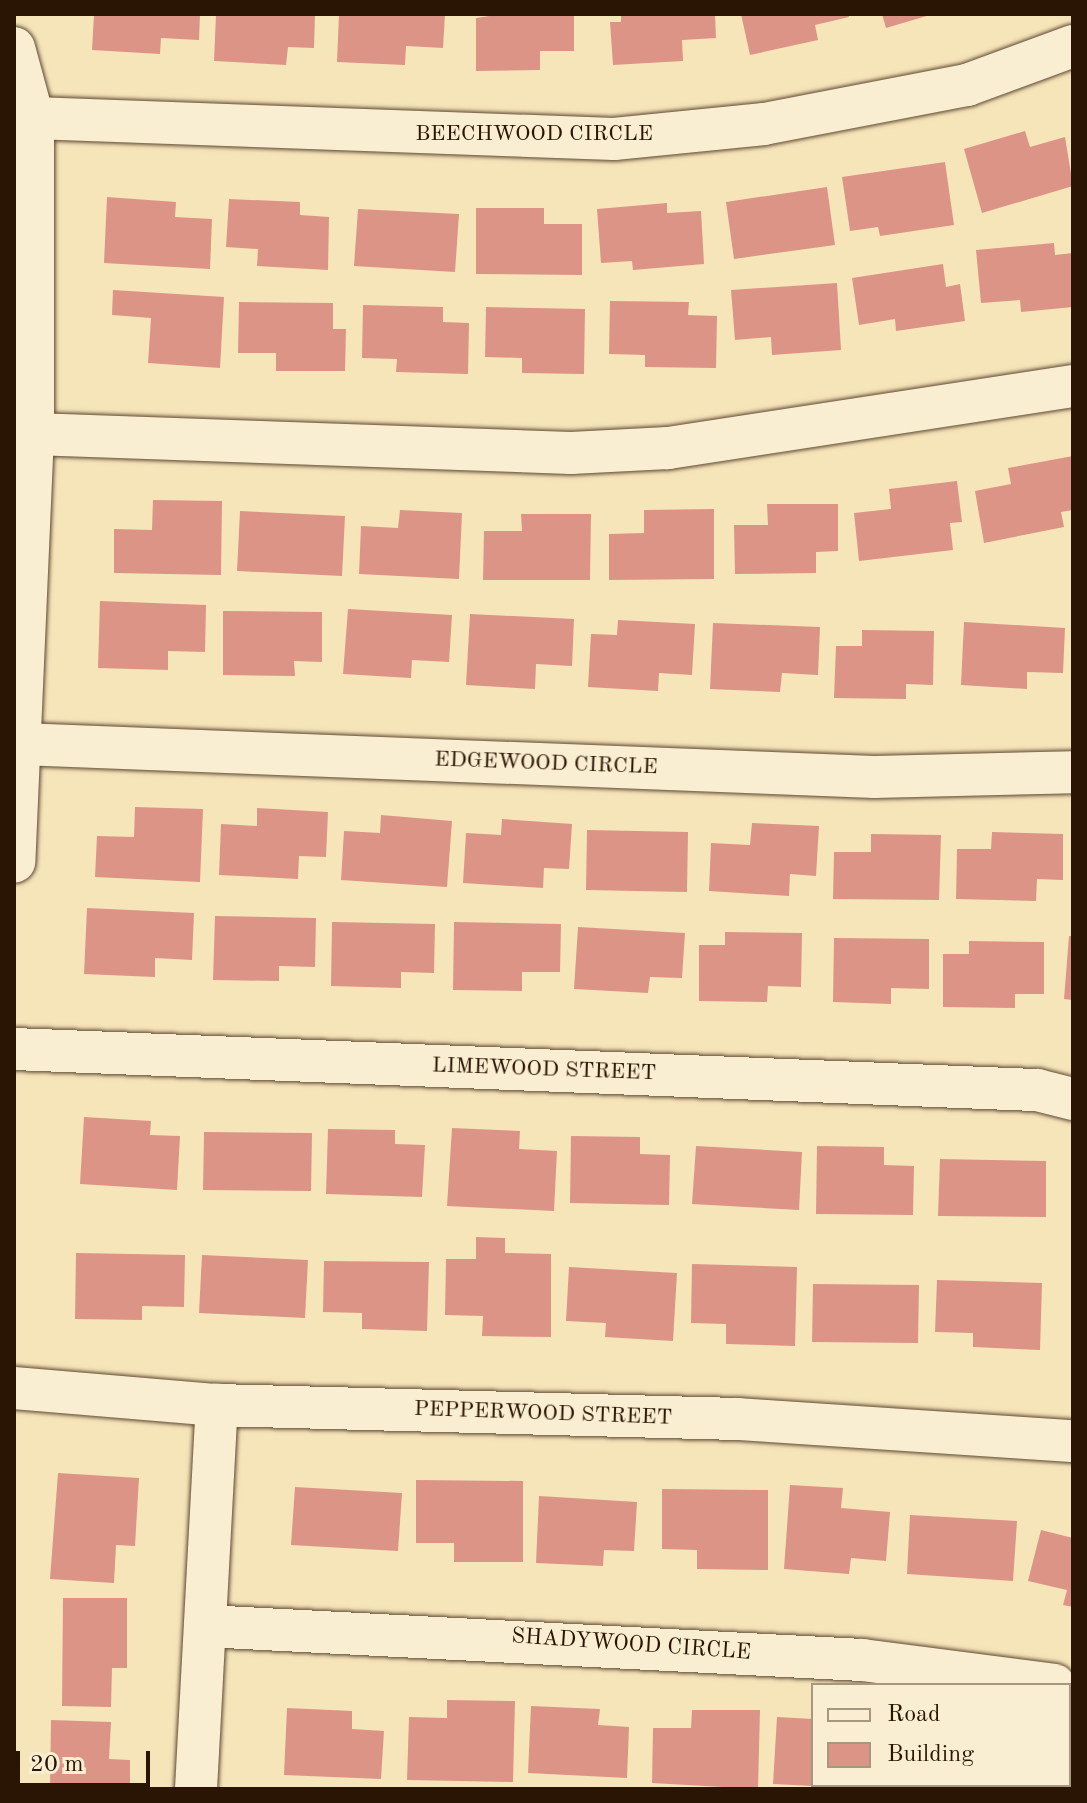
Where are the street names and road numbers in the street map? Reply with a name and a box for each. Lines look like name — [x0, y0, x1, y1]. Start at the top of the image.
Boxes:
street label: BEECHWOOD CIRCLE — [415, 122, 653, 148]
street label: EDGEWOOD CIRCLE — [434, 747, 658, 781]
street label: LIMEWOOD STREET — [431, 1053, 657, 1087]
street label: PEPPERWOOD STREET — [413, 1396, 673, 1432]
street label: SHADYWOOD CIRCLE — [510, 1623, 752, 1667]

